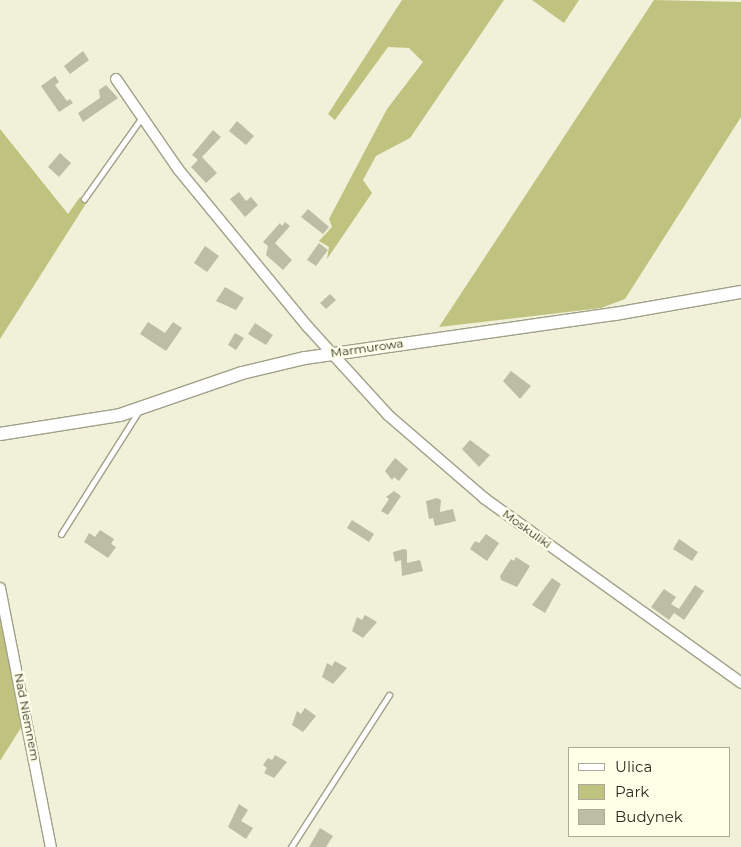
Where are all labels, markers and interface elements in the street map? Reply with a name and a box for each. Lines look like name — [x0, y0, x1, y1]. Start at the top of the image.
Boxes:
street label: Marmurowa — [330, 336, 404, 360]
street label: Moskuliki — [500, 506, 554, 552]
street label: Nad Niemnem — [11, 672, 43, 762]
legend — [568, 747, 731, 837]
text: Ulica — [615, 757, 652, 776]
text: Park — [615, 782, 649, 801]
text: Budynek — [615, 807, 683, 826]

